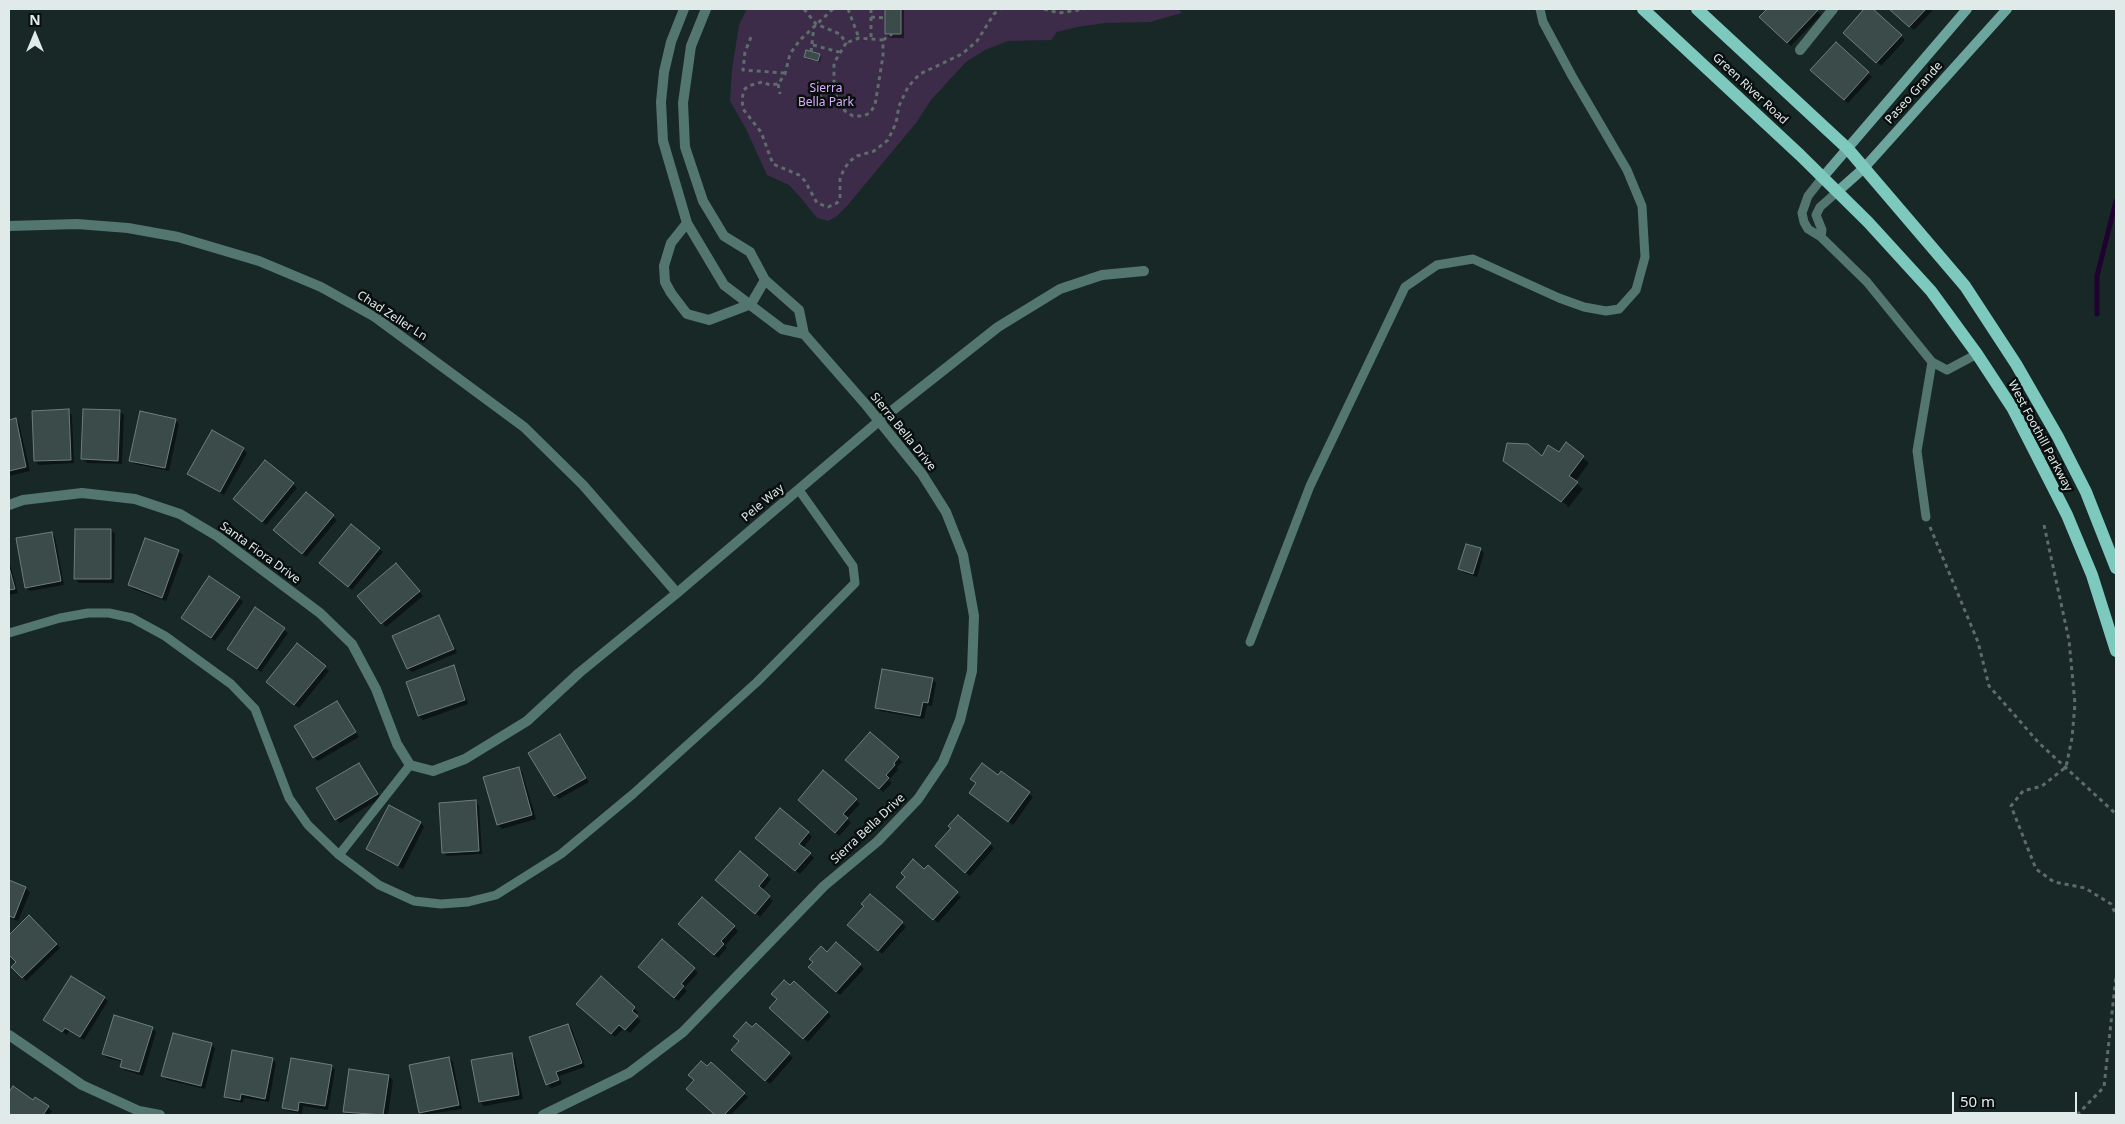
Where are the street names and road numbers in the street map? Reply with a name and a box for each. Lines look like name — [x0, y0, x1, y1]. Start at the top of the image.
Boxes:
street label: Green River Road — [1709, 50, 1791, 128]
street label: Paseo Grande — [1882, 59, 1946, 127]
street label: Chad Zeller Ln — [354, 288, 430, 344]
street label: West Foothill Parkway — [2005, 378, 2075, 494]
street label: Sierra Bella Drive — [867, 390, 939, 474]
street label: Pele Way — [739, 481, 787, 525]
street label: Santa Fiora Drive — [217, 519, 303, 587]
street label: Sierra Bella Drive — [828, 791, 908, 867]

